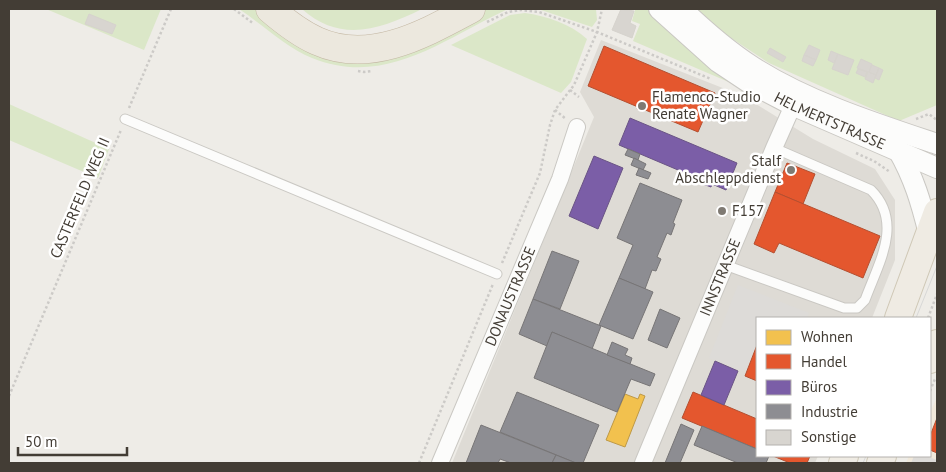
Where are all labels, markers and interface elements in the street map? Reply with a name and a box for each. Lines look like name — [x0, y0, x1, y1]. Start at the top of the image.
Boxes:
place label: Flamenco-Studio Renate Wagner — [652, 87, 761, 123]
street label: HELMERTSTRASSE — [771, 87, 889, 153]
marker: Flamenco-Studio Renate Wagner — [636, 100, 648, 112]
street label: CASTERFELD WEG II — [45, 134, 114, 261]
place label: Stalf Abschleppdienst — [675, 151, 782, 187]
marker: Stalf Abschleppdienst — [785, 164, 797, 176]
place label: F157 — [732, 201, 764, 220]
marker: F157 — [716, 205, 728, 217]
street label: INNSTRASSE — [695, 236, 744, 319]
street label: DONAUSTRASSE — [481, 243, 539, 349]
legend — [756, 317, 931, 457]
text: Wohnen — [801, 327, 853, 346]
text: Handel — [801, 352, 847, 371]
text: Büros — [801, 377, 837, 396]
text: Industrie — [801, 402, 858, 421]
scale bar — [18, 424, 126, 456]
text: Sonstige — [801, 427, 856, 446]
text: 50 m — [25, 432, 58, 451]

